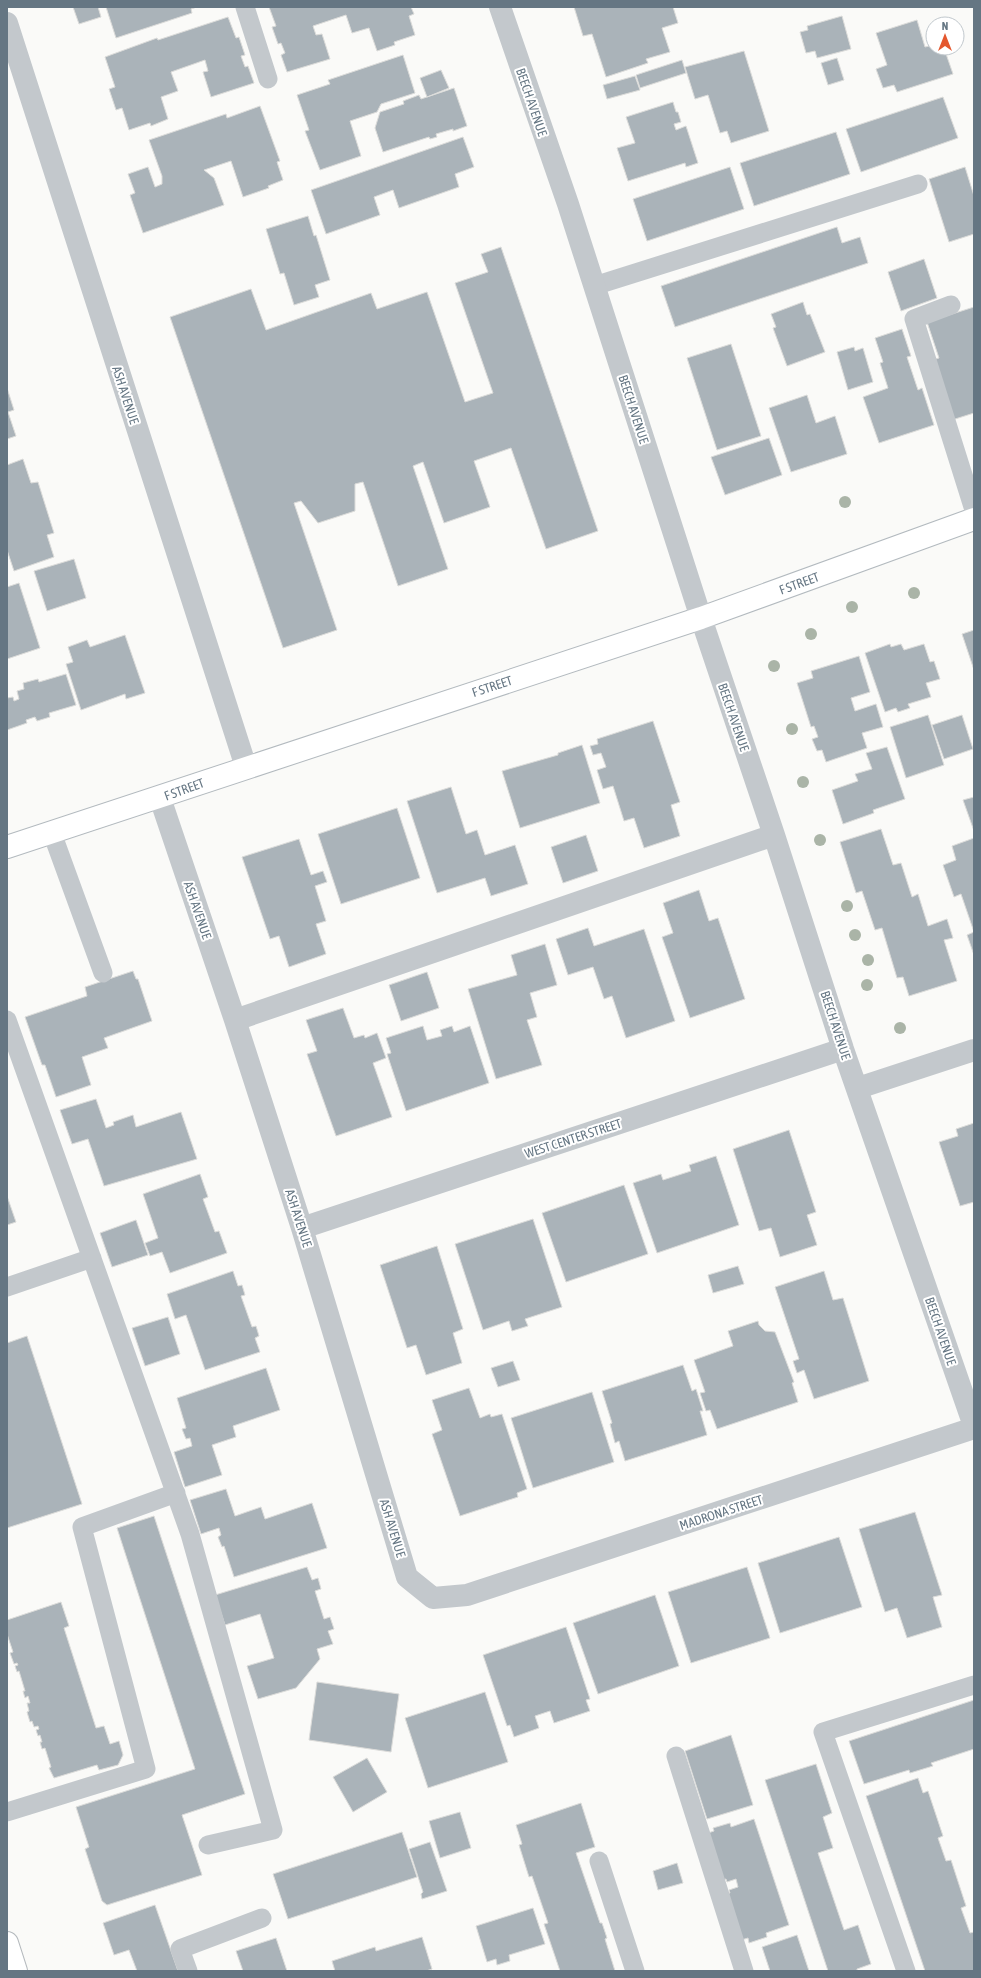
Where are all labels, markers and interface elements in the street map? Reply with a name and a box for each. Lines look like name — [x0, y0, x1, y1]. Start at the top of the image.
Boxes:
north arrow — [925, 16, 965, 56]
text: N — [942, 20, 948, 32]
street label: BEECH AVENUE — [513, 66, 550, 139]
street label: ASH AVENUE — [109, 364, 142, 426]
street label: BEECH AVENUE — [615, 373, 652, 446]
street label: F STREET — [777, 569, 821, 598]
street label: F STREET — [470, 673, 514, 700]
street label: BEECH AVENUE — [715, 681, 752, 754]
street label: F STREET — [162, 775, 206, 804]
street label: ASH AVENUE — [181, 879, 215, 941]
street label: BEECH AVENUE — [817, 989, 854, 1062]
street label: WEST CENTER STREET — [523, 1116, 624, 1161]
street label: ASH AVENUE — [282, 1187, 315, 1249]
street label: BEECH AVENUE — [922, 1295, 959, 1368]
street label: MADRONA STREET — [678, 1492, 765, 1533]
street label: ASH AVENUE — [377, 1497, 409, 1559]

